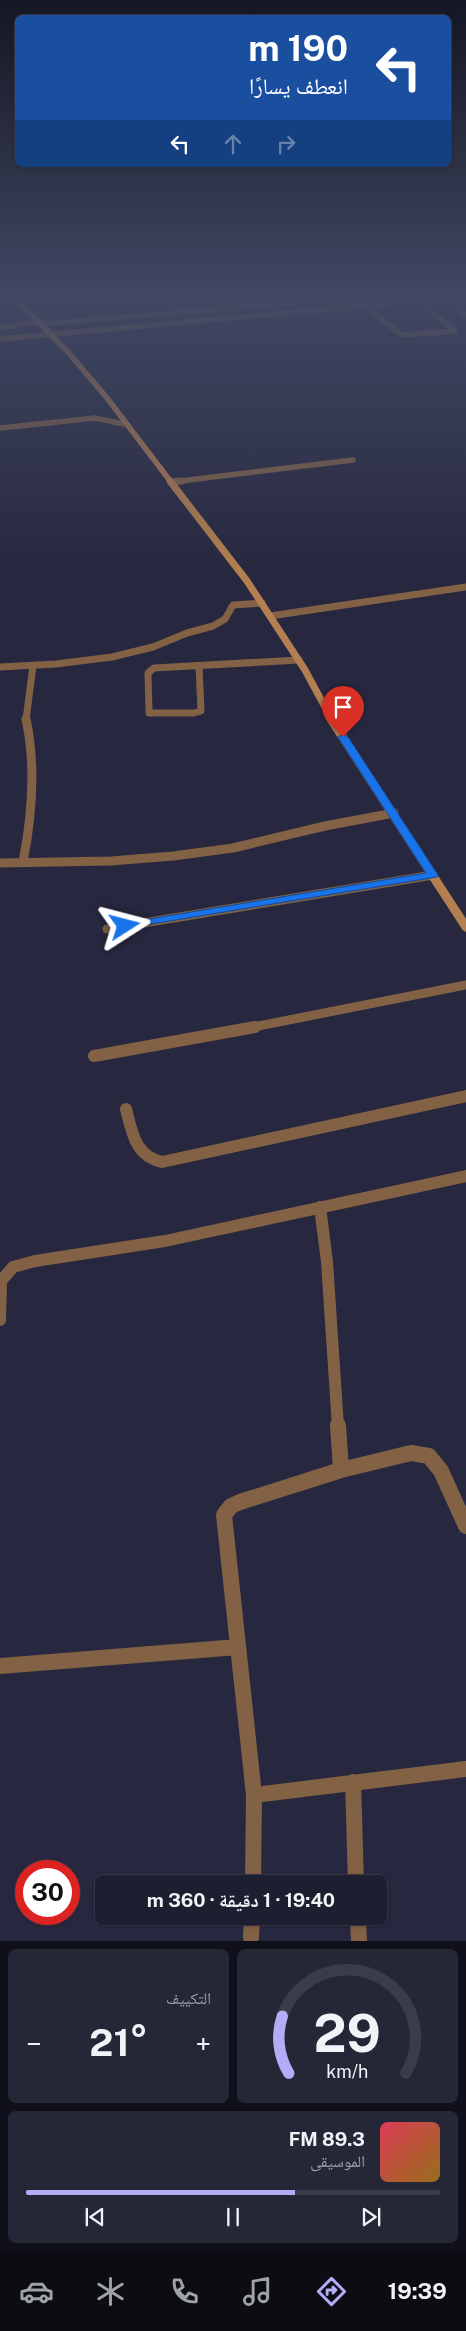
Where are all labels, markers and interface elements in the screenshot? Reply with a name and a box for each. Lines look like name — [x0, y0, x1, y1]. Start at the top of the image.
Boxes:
text: 190 m — [248, 28, 348, 69]
icon: left — [366, 35, 431, 100]
text: انعطف يسارًا — [249, 73, 348, 99]
icon: left — [166, 130, 194, 158]
icon: ahead — [219, 130, 247, 158]
icon: right — [272, 130, 300, 158]
pin — [322, 686, 364, 737]
icon: arrive — [329, 693, 357, 721]
position arrow — [98, 899, 150, 951]
speed limit sign: 30 — [15, 1860, 80, 1925]
text: 19:40 · 1 دقيقة · 360 m — [147, 1889, 335, 1911]
text: التكييف — [166, 1989, 211, 2008]
text: 29 — [314, 2003, 381, 2064]
text: 21° — [89, 2020, 148, 2065]
text: − — [26, 2027, 42, 2060]
text: + — [195, 2027, 211, 2060]
text: km/h — [326, 2061, 369, 2082]
text: 89.3 FM — [289, 2128, 365, 2150]
text: الموسيقى — [310, 2152, 365, 2171]
icon: previous — [81, 2203, 109, 2231]
icon: pause — [219, 2203, 247, 2231]
icon: next — [357, 2203, 385, 2231]
icon: car — [19, 2274, 54, 2309]
icon: climate — [93, 2274, 128, 2309]
icon: phone — [167, 2274, 202, 2309]
icon: music — [240, 2274, 275, 2309]
icon: directions — [314, 2274, 349, 2309]
text: 19:39 — [388, 2278, 447, 2304]

